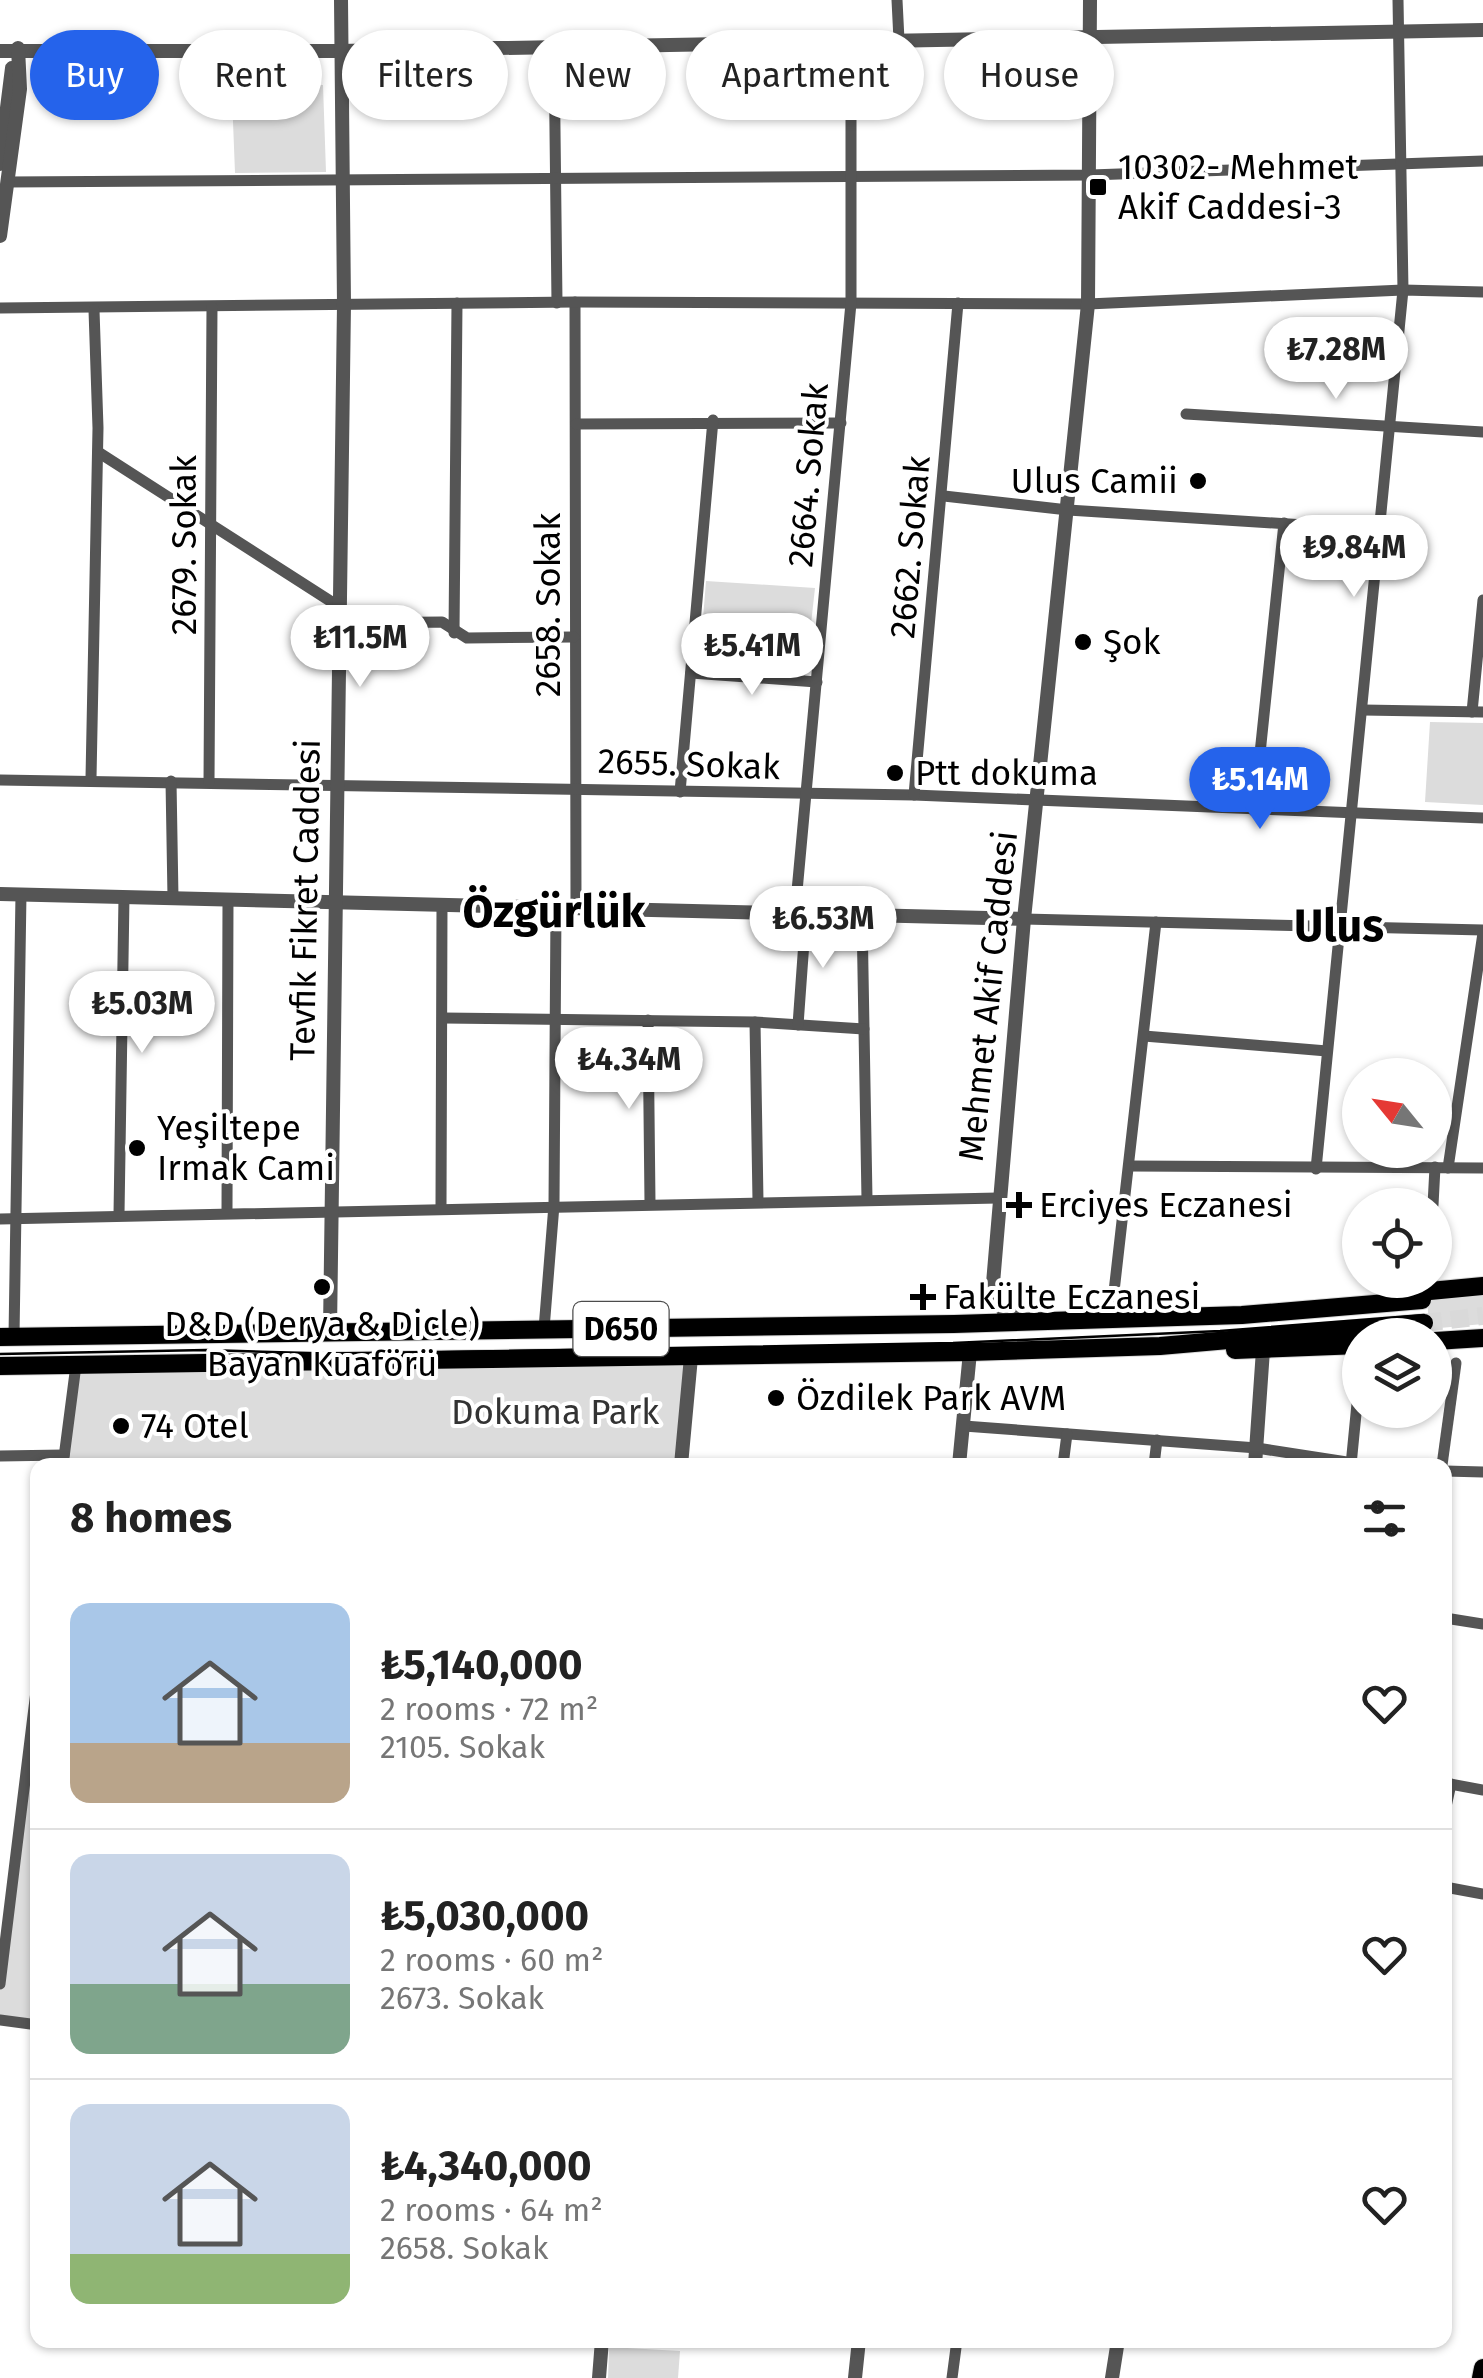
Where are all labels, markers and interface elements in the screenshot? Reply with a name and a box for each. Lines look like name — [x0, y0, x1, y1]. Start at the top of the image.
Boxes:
chip: Buy — [30, 30, 159, 120]
chip: Rent — [179, 30, 322, 120]
chip: Filters — [342, 30, 508, 120]
chip: New — [528, 30, 666, 120]
chip: Apartment — [686, 30, 924, 120]
chip: House — [944, 30, 1114, 120]
place label: 10302- Mehmet Akif Caddesi-3 — [1118, 146, 1359, 228]
marker: 10302- Mehmet Akif Caddesi-3 — [1087, 176, 1109, 198]
pin: ₺7.28M — [1255, 317, 1417, 402]
text: ₺7.28M — [1286, 330, 1386, 368]
street label: 2664. Sokak — [779, 381, 837, 569]
street label: 2662. Sokak — [881, 454, 939, 640]
street label: 2679. Sokak — [163, 455, 205, 635]
place label: Ulus Camii — [1011, 460, 1178, 502]
marker: Ulus Camii — [1187, 470, 1209, 492]
street label: 2658. Sokak — [527, 513, 569, 697]
pin: ₺9.84M — [1273, 515, 1435, 600]
text: ₺9.84M — [1302, 528, 1406, 566]
pin: ₺11.5M — [279, 605, 441, 690]
pin: ₺5.41M — [671, 613, 833, 698]
text: ₺11.5M — [313, 618, 407, 656]
place label: Şok — [1103, 621, 1161, 663]
text: ₺5.41M — [703, 626, 801, 664]
marker: Şok — [1072, 631, 1094, 653]
street label: Tevfik Fikret Caddesi — [281, 739, 329, 1061]
street label: 2655. Sokak — [597, 740, 781, 788]
pin: ₺5.14M — [1179, 747, 1341, 832]
place label: Ptt dokuma — [915, 752, 1098, 794]
text: ₺5.14M — [1211, 760, 1309, 798]
marker: Ptt dokuma — [884, 762, 906, 784]
street label: Mehmet Akif Caddesi — [950, 829, 1026, 1163]
district label: Özgürlük — [463, 885, 647, 939]
pin: ₺6.53M — [742, 886, 904, 971]
text: ₺6.53M — [772, 899, 874, 937]
district label: Ulus — [1294, 899, 1384, 953]
pin: ₺5.03M — [61, 971, 223, 1056]
text: ₺5.03M — [91, 984, 193, 1022]
pin: ₺4.34M — [548, 1027, 710, 1112]
text: ₺4.34M — [577, 1040, 681, 1078]
north arrow — [1342, 1058, 1452, 1168]
map controls — [1342, 1058, 1452, 1428]
place label: Yeşiltepe Irmak Cami — [157, 1107, 335, 1189]
marker: Yeşiltepe Irmak Cami — [126, 1137, 148, 1159]
place label: Erciyes Eczanesi — [1039, 1184, 1293, 1226]
button: locate — [1342, 1188, 1452, 1298]
marker: Erciyes Eczanesi — [1008, 1194, 1030, 1216]
marker: D&D (Derya & Dicle) Bayan Kuaförü — [311, 1276, 333, 1298]
place label: Fakülte Eczanesi — [943, 1276, 1200, 1318]
marker: Fakülte Eczanesi — [912, 1286, 934, 1308]
road number: D650 — [574, 1302, 668, 1356]
place label: D&D (Derya & Dicle) Bayan Kuaförü — [164, 1303, 480, 1385]
button: layers — [1342, 1318, 1452, 1428]
place label: Özdilek Park AVM — [796, 1377, 1066, 1419]
marker: Özdilek Park AVM — [765, 1387, 787, 1409]
park label: Dokuma Park — [451, 1391, 659, 1433]
place label: 74 Otel — [141, 1405, 249, 1447]
marker: 74 Otel — [110, 1415, 132, 1437]
icon: filters — [1357, 1491, 1412, 1546]
text: 8 homes — [70, 1493, 232, 1543]
text: ₺5,140,000 — [380, 1640, 583, 1690]
icon: home — [150, 1643, 270, 1763]
icon: heart — [1357, 1676, 1412, 1731]
text: 2 rooms · 72 m² — [380, 1690, 598, 1728]
text: 2105. Sokak — [380, 1728, 545, 1766]
text: ₺5,030,000 — [380, 1891, 589, 1941]
icon: home — [150, 1894, 270, 2014]
icon: heart — [1357, 1927, 1412, 1982]
text: 2 rooms · 60 m² — [380, 1941, 604, 1979]
text: 2673. Sokak — [380, 1979, 544, 2017]
text: ₺4,340,000 — [380, 2141, 592, 2191]
icon: home — [150, 2144, 270, 2264]
icon: heart — [1357, 2177, 1412, 2232]
text: 2 rooms · 64 m² — [380, 2191, 603, 2229]
text: 2658. Sokak — [380, 2229, 548, 2267]

